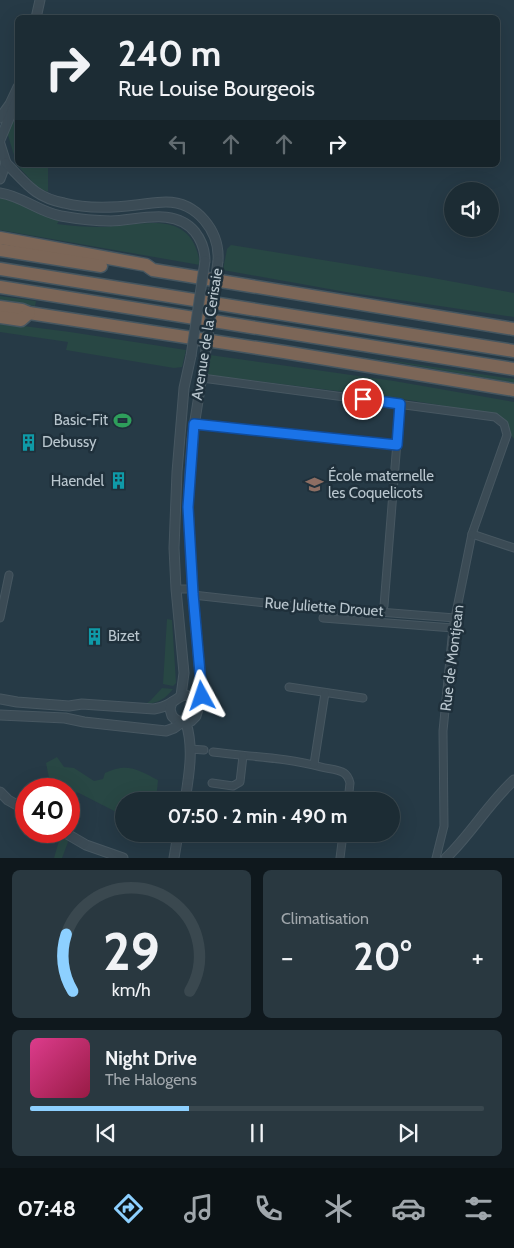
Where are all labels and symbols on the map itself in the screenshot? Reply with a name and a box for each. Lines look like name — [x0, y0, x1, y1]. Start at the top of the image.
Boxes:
street label: Avenue de la Cerisaie — [188, 266, 226, 401]
pin — [342, 378, 384, 420]
sports icon: Basic-Fit — [112, 410, 132, 430]
place label: Basic-Fit — [54, 411, 108, 429]
building icon: Debussy — [18, 432, 38, 452]
place label: Debussy — [42, 433, 97, 451]
place label: École maternelle les Coquelicots — [328, 466, 434, 502]
building icon: Haendel — [108, 471, 128, 491]
place label: Haendel — [51, 472, 104, 490]
school or university icon: École maternelle les Coquelicots — [304, 475, 324, 495]
street label: Rue Juliette Drouet — [264, 594, 384, 620]
street label: Rue de Montjean — [437, 604, 467, 712]
building icon: Bizet — [84, 626, 104, 646]
place label: Bizet — [108, 627, 140, 645]
position arrow — [175, 669, 227, 721]
speed limit sign: 40 — [15, 778, 80, 843]

